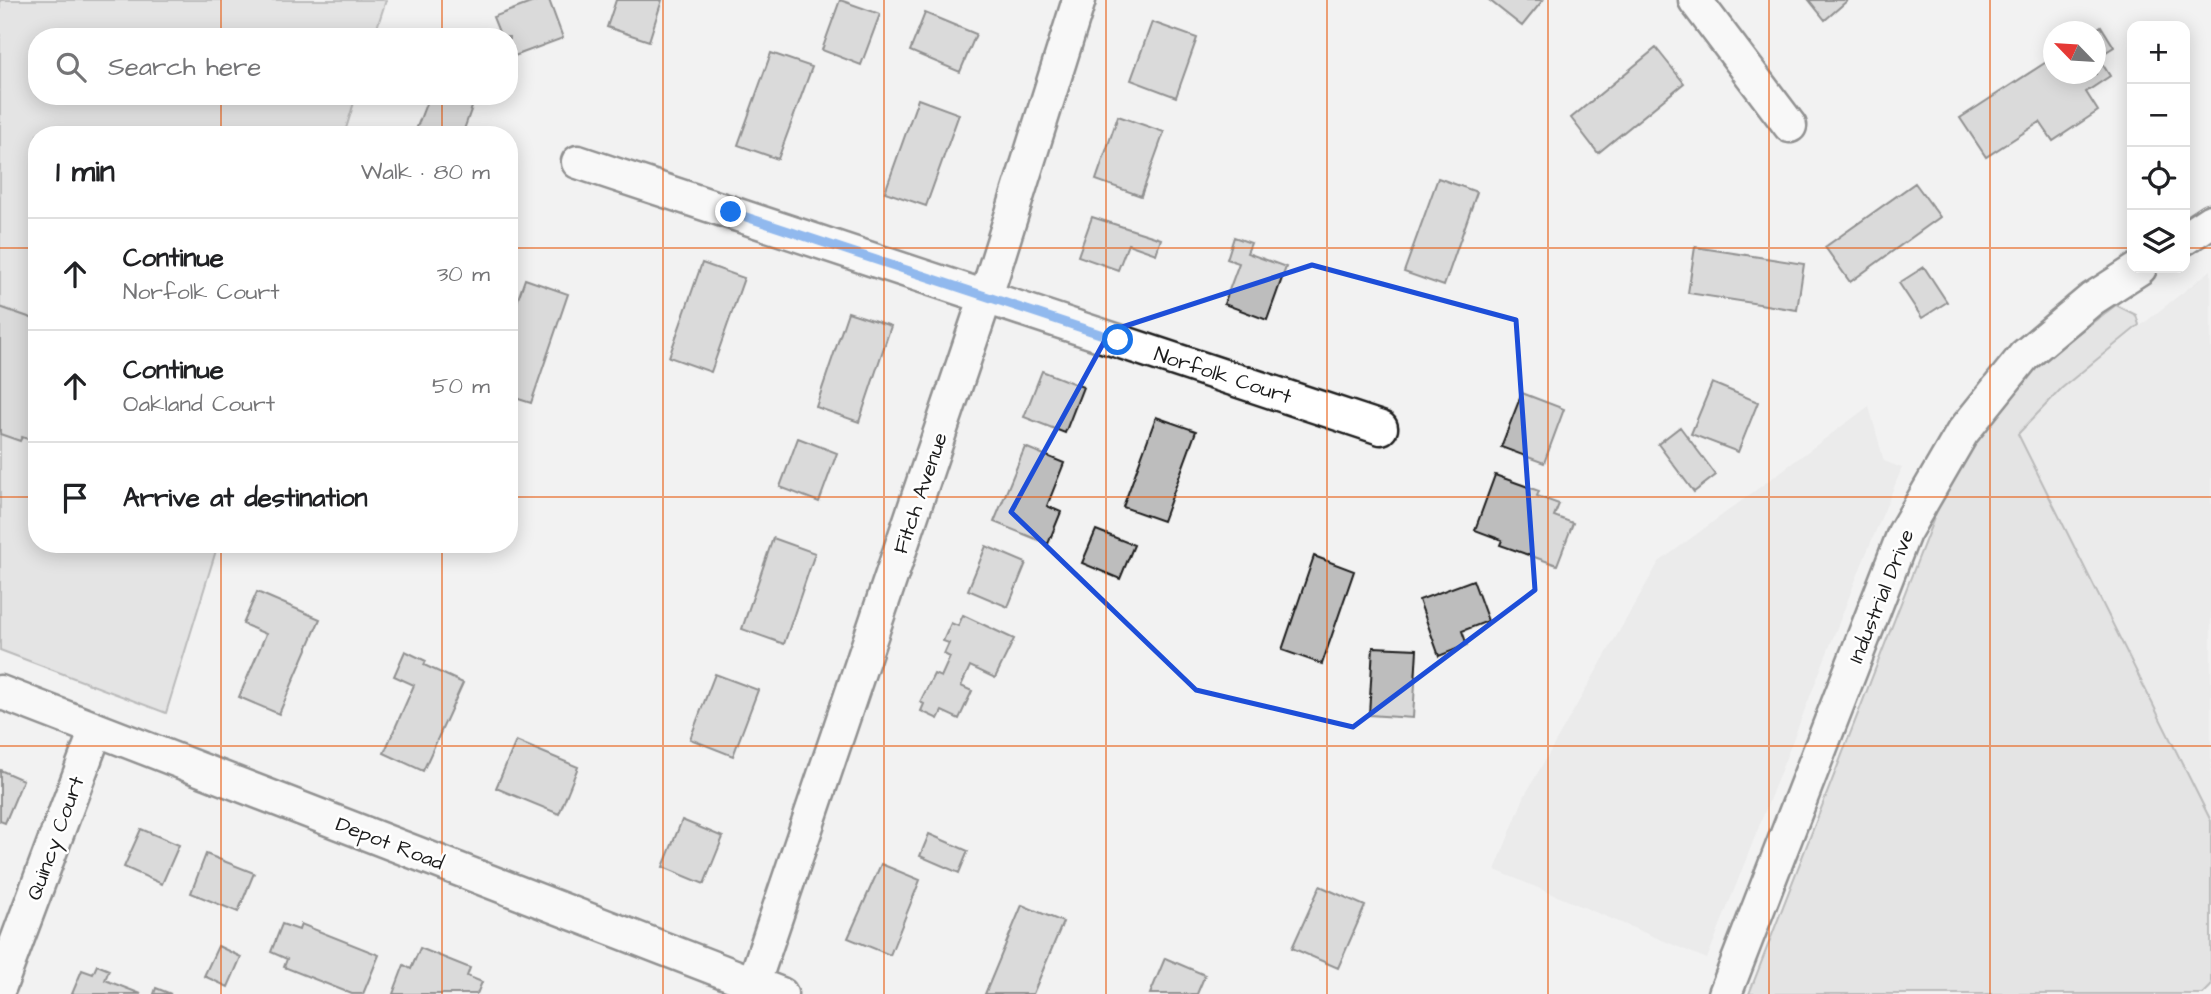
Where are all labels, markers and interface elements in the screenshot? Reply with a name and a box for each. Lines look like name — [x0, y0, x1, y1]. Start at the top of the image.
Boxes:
north arrow — [2043, 21, 2106, 84]
map controls — [2127, 21, 2190, 273]
button: + — [2127, 21, 2190, 84]
search box — [28, 28, 518, 105]
icon: search — [52, 48, 90, 86]
text: Search here — [108, 49, 261, 85]
button: − — [2127, 84, 2190, 147]
button: locate — [2127, 147, 2190, 210]
text: 1 min — [56, 151, 115, 193]
text: Walk · 80 m — [361, 156, 490, 188]
route end — [715, 196, 746, 227]
button: layers — [2127, 210, 2190, 273]
text: Continue — [123, 240, 224, 276]
icon: ahead — [56, 255, 94, 293]
text: 30 m — [437, 258, 490, 290]
text: Norfolk Court — [123, 276, 280, 308]
route start — [1102, 324, 1133, 355]
street label: Norfolk Court — [1150, 340, 1296, 411]
text: Continue — [123, 352, 224, 388]
icon: ahead — [56, 367, 94, 405]
text: 50 m — [432, 370, 490, 402]
text: Oakland Court — [123, 388, 275, 420]
street label: Fitch Avenue — [886, 429, 955, 558]
icon: arrive — [56, 479, 94, 517]
text: Arrive at destination — [123, 480, 368, 516]
street label: Industrial Drive — [1841, 525, 1921, 667]
street label: Quincy Court — [20, 772, 93, 905]
street label: Depot Road — [331, 810, 448, 878]

